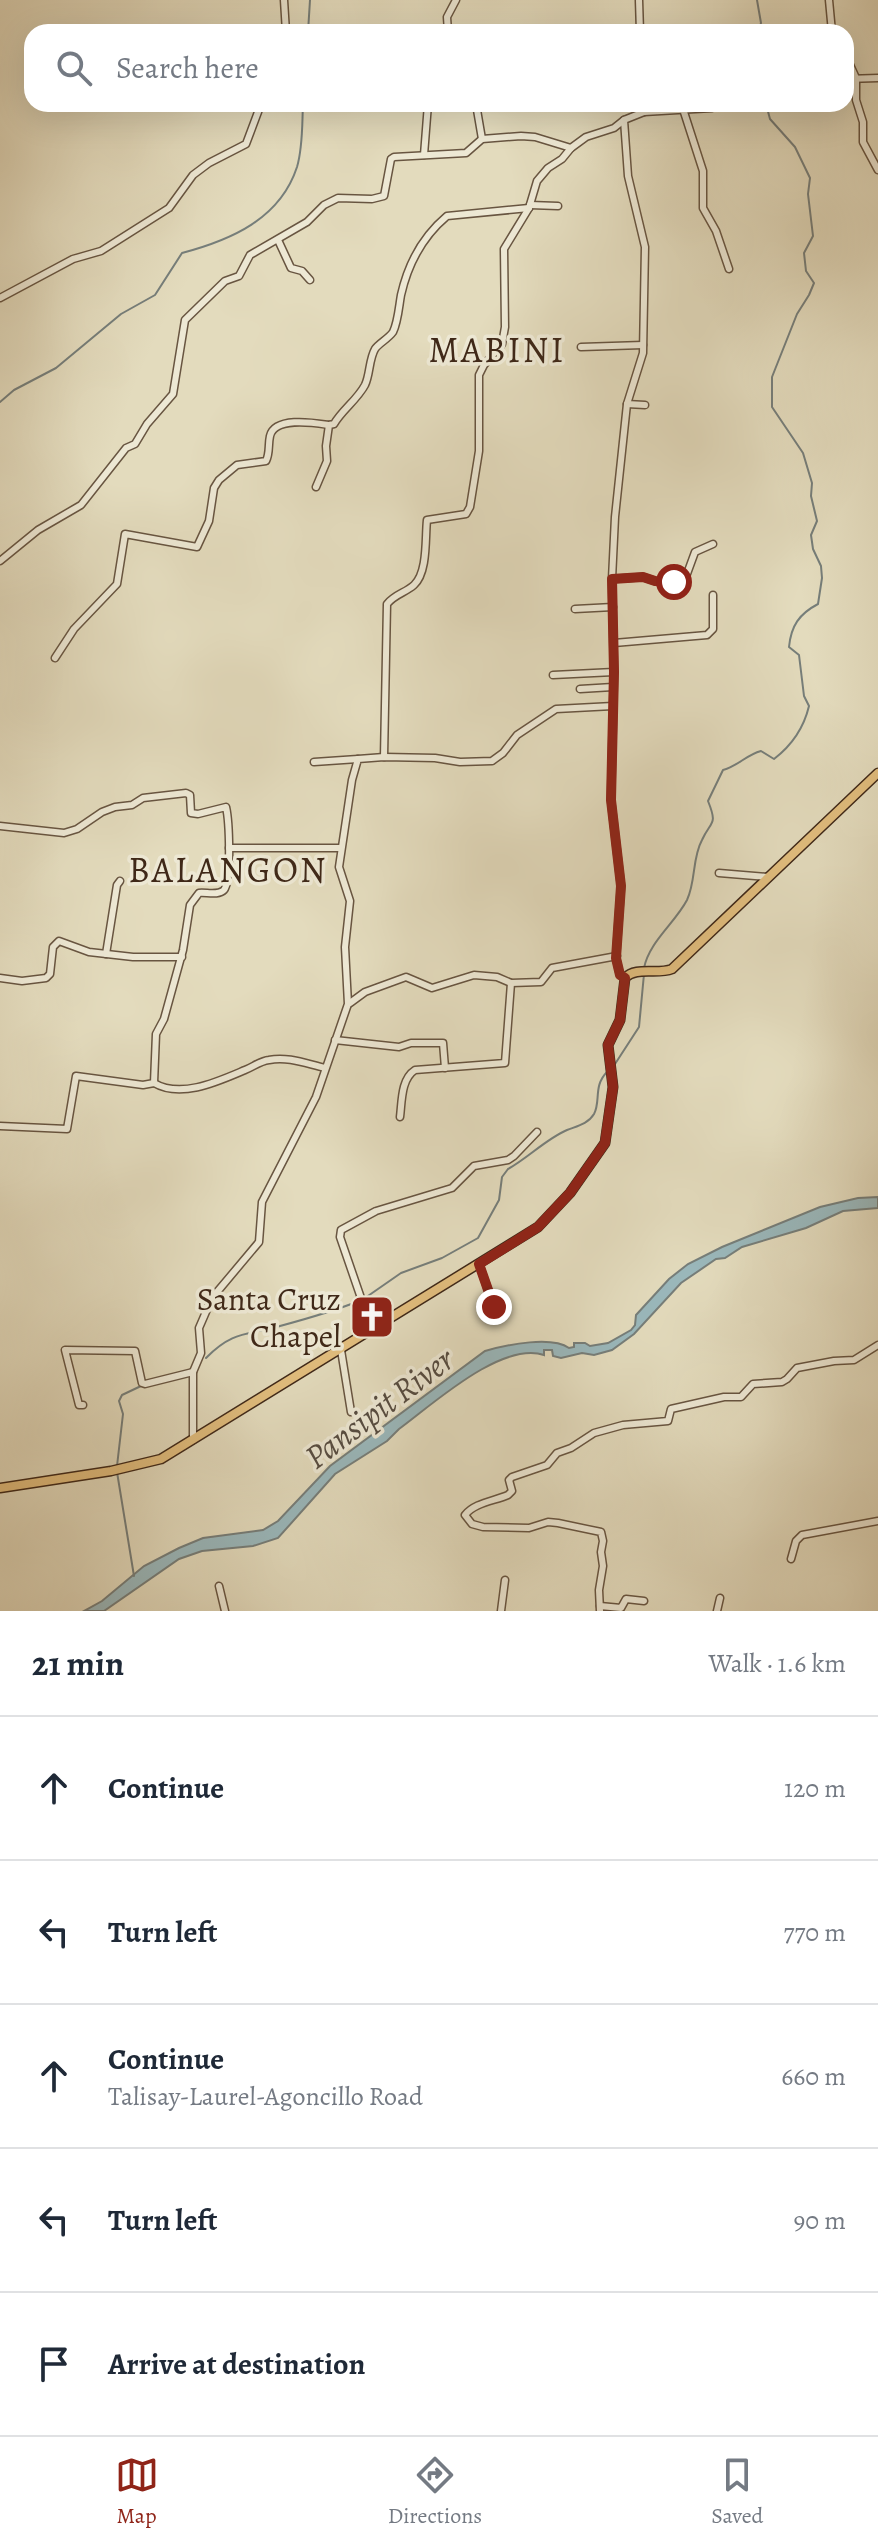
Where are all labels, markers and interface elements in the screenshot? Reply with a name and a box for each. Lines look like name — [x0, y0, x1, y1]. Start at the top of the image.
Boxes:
search box — [24, 24, 854, 112]
icon: search — [52, 46, 96, 90]
text: Search here — [116, 48, 259, 88]
district label: MABINI — [429, 325, 565, 374]
route start — [656, 564, 692, 600]
district label: BALANGON — [128, 845, 328, 894]
place label: Santa Cruz Chapel — [197, 1277, 341, 1358]
route end — [476, 1289, 512, 1325]
church icon: Santa Cruz Chapel — [348, 1293, 396, 1341]
water label: Pansipit River — [295, 1336, 464, 1480]
text: 21 min — [32, 1640, 124, 1687]
text: Walk · 1.6 km — [708, 1646, 846, 1681]
icon: ahead — [32, 1766, 76, 1810]
text: Continue — [108, 1768, 224, 1808]
text: 120 m — [784, 1771, 846, 1806]
icon: left — [32, 1910, 76, 1954]
text: Turn left — [108, 1912, 217, 1952]
text: 770 m — [784, 1915, 846, 1950]
text: Continue — [108, 2039, 224, 2079]
icon: ahead — [32, 2054, 76, 2098]
text: 660 m — [781, 2059, 846, 2094]
text: Talisay-Laurel-Agoncillo Road — [108, 2079, 423, 2114]
icon: left — [32, 2198, 76, 2242]
text: Turn left — [108, 2200, 217, 2240]
text: 90 m — [794, 2203, 846, 2238]
icon: arrive — [32, 2342, 76, 2386]
text: Arrive at destination — [108, 2344, 365, 2384]
tab: Map — [115, 2453, 159, 2531]
tab: Directions — [388, 2453, 482, 2531]
tab: Saved — [711, 2453, 763, 2531]

